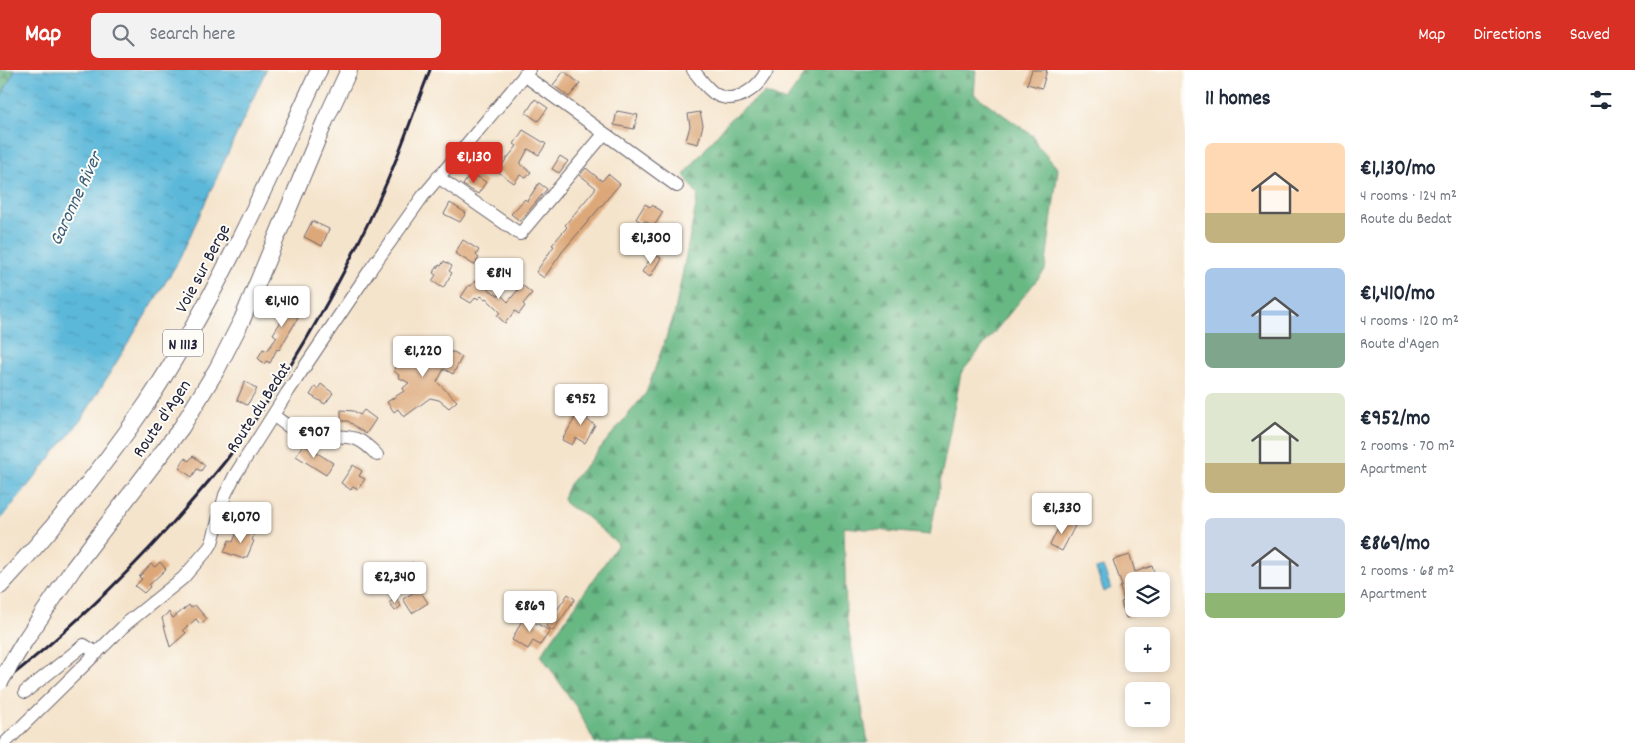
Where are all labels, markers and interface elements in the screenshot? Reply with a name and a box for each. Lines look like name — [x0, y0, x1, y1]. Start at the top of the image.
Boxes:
search box — [91, 13, 441, 58]
text: Map — [25, 18, 61, 52]
icon: search — [109, 21, 137, 49]
text: Search here — [149, 22, 235, 49]
text: Map — [1418, 23, 1445, 48]
text: Directions — [1473, 23, 1542, 48]
text: Saved — [1570, 23, 1610, 48]
text: 11 homes — [1205, 85, 1270, 115]
icon: filters — [1587, 86, 1615, 114]
pin: €1,130 — [433, 142, 515, 184]
text: €1,130 — [457, 146, 491, 169]
water label: Garonne River — [44, 147, 111, 251]
text: €1,130/mo — [1360, 155, 1435, 185]
icon: home — [1245, 163, 1305, 223]
text: 4 rooms · 124 m² — [1360, 185, 1457, 208]
text: Route du Bedat — [1360, 208, 1452, 231]
street label: Voie sur Berge — [170, 220, 238, 318]
pin: €1,300 — [610, 222, 692, 265]
text: €1,300 — [631, 227, 671, 250]
pin: €814 — [469, 258, 529, 300]
text: €814 — [486, 262, 512, 285]
text: €1,410/mo — [1360, 280, 1435, 310]
pin: €1,410 — [241, 286, 323, 328]
icon: home — [1245, 288, 1305, 348]
text: €1,410 — [265, 290, 299, 313]
text: 4 rooms · 120 m² — [1360, 310, 1459, 333]
road number: N 1113 — [163, 330, 203, 356]
text: Route d'Agen — [1360, 333, 1439, 356]
pin: €1,220 — [382, 336, 464, 378]
text: €1,220 — [404, 340, 442, 363]
street label: Route du Bedat — [221, 358, 299, 459]
street label: Route d'Agen — [128, 375, 198, 463]
pin: €952 — [551, 384, 611, 426]
text: €952 — [566, 388, 596, 411]
text: €952/mo — [1360, 405, 1430, 435]
icon: home — [1245, 413, 1305, 473]
pin: €907 — [284, 416, 344, 459]
text: €907 — [298, 421, 330, 444]
text: 2 rooms · 70 m² — [1360, 435, 1455, 458]
text: Apartment — [1360, 458, 1427, 481]
pin: €1,330 — [1021, 492, 1103, 535]
text: €1,330 — [1043, 497, 1081, 520]
pin: €1,070 — [200, 502, 282, 544]
text: €1,070 — [221, 506, 261, 529]
text: €869/mo — [1360, 530, 1430, 560]
icon: home — [1245, 538, 1305, 598]
text: 2 rooms · 68 m² — [1360, 560, 1454, 583]
pin: €2,340 — [354, 562, 436, 604]
text: €2,340 — [374, 566, 416, 589]
map controls — [1125, 572, 1170, 727]
button: layers — [1125, 572, 1170, 617]
text: Apartment — [1360, 583, 1427, 606]
pin: €869 — [500, 590, 560, 633]
text: €869 — [515, 595, 545, 618]
button: + — [1125, 627, 1170, 672]
button: − — [1125, 682, 1170, 727]

